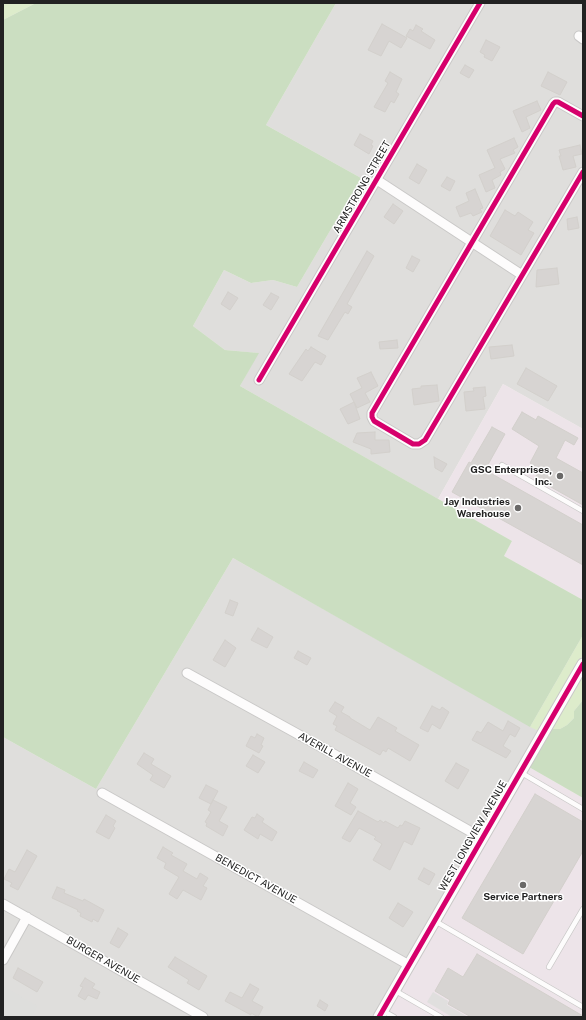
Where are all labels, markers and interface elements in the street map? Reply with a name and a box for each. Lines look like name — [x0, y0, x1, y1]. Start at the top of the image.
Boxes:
street label: ARMSTRONG STREET — [331, 139, 393, 235]
place label: GSC Enterprises, Inc. — [470, 464, 552, 488]
marker: GSC Enterprises, Inc. — [555, 471, 565, 481]
place label: Jay Industries Warehouse — [444, 496, 510, 520]
marker: Jay Industries Warehouse — [513, 503, 523, 513]
street label: AVERILL AVENUE — [296, 730, 374, 780]
street label: WEST LONGVIEW AVENUE — [436, 779, 510, 893]
street label: BENEDICT AVENUE — [213, 852, 299, 906]
marker: Service Partners — [518, 880, 528, 890]
place label: Service Partners — [483, 891, 563, 903]
street label: BURGER AVENUE — [64, 934, 142, 986]

